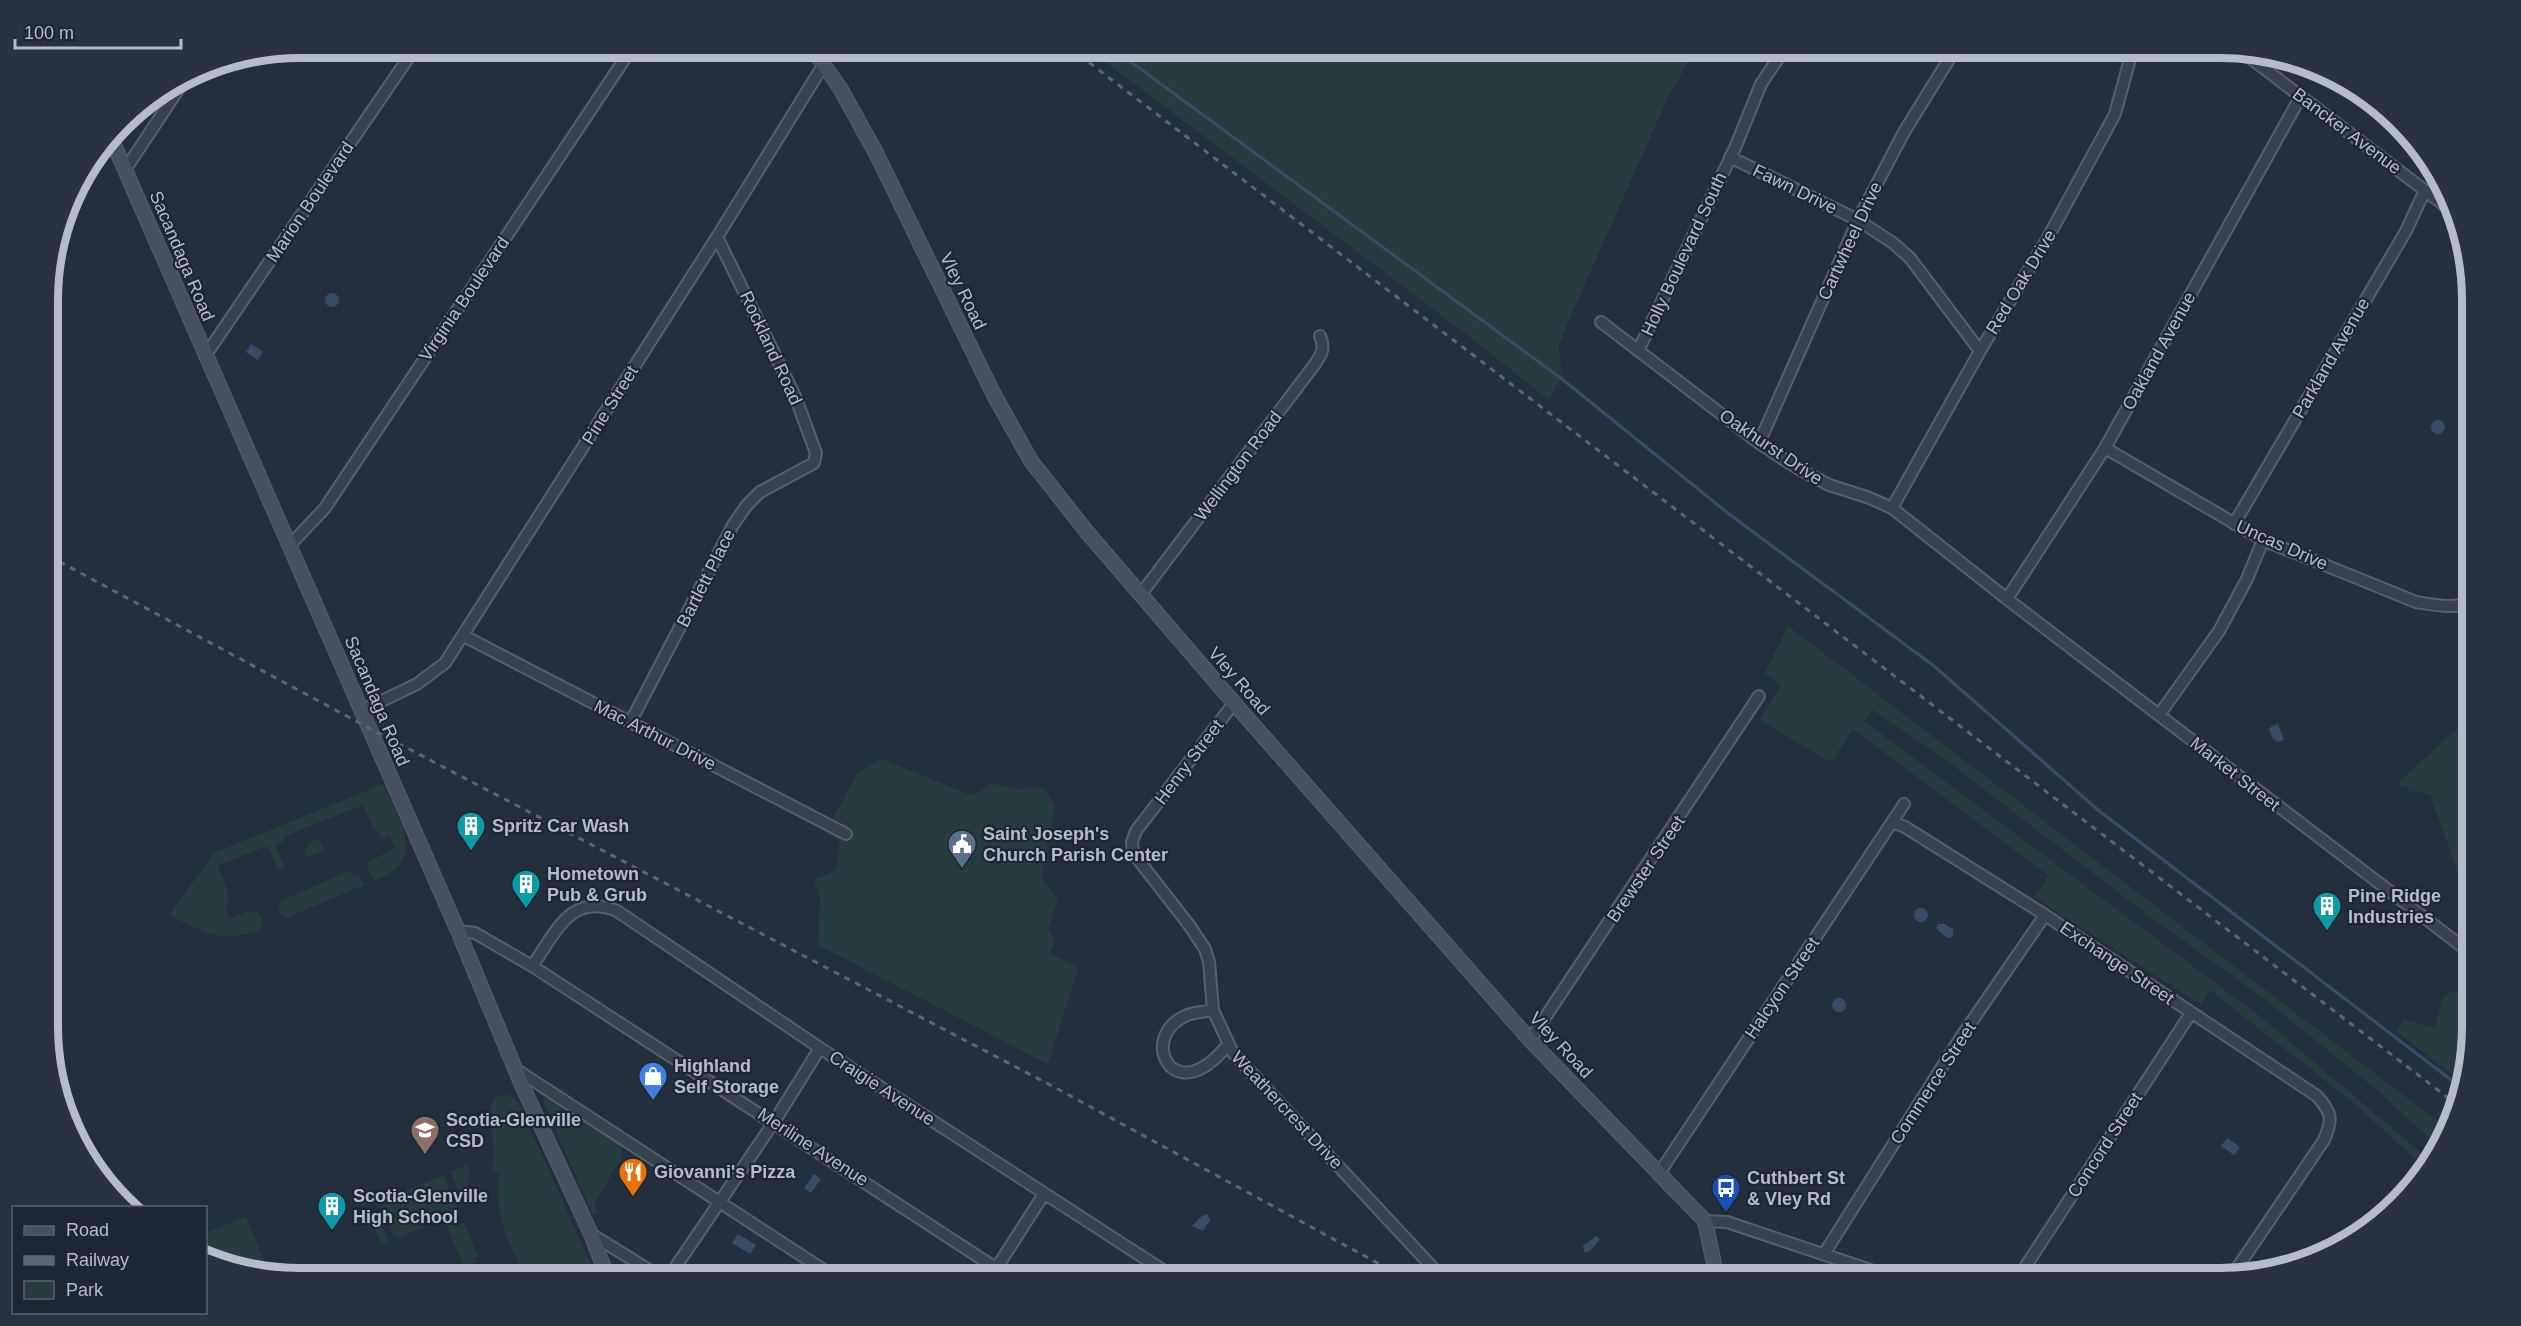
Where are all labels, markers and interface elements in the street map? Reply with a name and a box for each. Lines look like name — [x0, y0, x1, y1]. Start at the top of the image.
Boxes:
scale bar — [15, 12, 182, 50]
text: 100 m — [24, 23, 74, 43]
street label: Bancker Avenue — [2289, 84, 2405, 178]
street label: Marion Boulevard — [262, 138, 358, 266]
street label: Fawn Drive — [1750, 160, 1840, 218]
street label: Holly Boulevard South — [1637, 169, 1731, 339]
street label: Cartwheel Drive — [1814, 179, 1886, 303]
street label: Sacandaga Road — [146, 188, 218, 324]
street label: Red Oak Drive — [1982, 226, 2060, 338]
street label: Virginia Boulevard — [415, 233, 513, 365]
street label: Vley Road — [936, 249, 990, 333]
street label: Rockland Road — [736, 288, 806, 408]
street label: Oakland Avenue — [2118, 289, 2200, 413]
street label: Parkland Avenue — [2288, 294, 2374, 422]
street label: Pine Street — [578, 362, 642, 448]
street label: Oakhurst Drive — [1716, 405, 1826, 489]
street label: Wellington Road — [1190, 407, 1286, 525]
street label: Uncas Drive — [2233, 516, 2331, 574]
street label: Bartlett Place — [673, 526, 739, 630]
street label: Sacandaga Road — [341, 633, 413, 769]
street label: Vley Road — [1204, 643, 1274, 719]
street label: Mac Arthur Drive — [591, 696, 719, 774]
street label: Henry Street — [1151, 716, 1227, 808]
street label: Market Street — [2186, 733, 2284, 815]
building icon: Spritz Car Wash — [455, 810, 487, 852]
street label: Brewster Street — [1603, 812, 1689, 926]
place label: Spritz Car Wash — [492, 816, 629, 836]
place label: Saint Joseph's Church Parish Center — [983, 824, 1168, 865]
public building icon: Saint Joseph's Church Parish Center — [946, 828, 978, 870]
place label: Hometown Pub & Grub — [547, 864, 647, 905]
building icon: Hometown Pub & Grub — [510, 868, 542, 910]
place label: Pine Ridge Industries — [2348, 886, 2441, 927]
building icon: Pine Ridge Industries — [2311, 890, 2343, 932]
street label: Exchange Street — [2056, 917, 2178, 1009]
street label: Halcyon Street — [1741, 933, 1823, 1043]
street label: Vley Road — [1525, 1008, 1597, 1082]
street label: Commerce Street — [1886, 1018, 1980, 1148]
street label: Craigie Avenue — [825, 1046, 939, 1130]
street label: Weathercrest Drive — [1227, 1047, 1347, 1173]
place label: Highland Self Storage — [674, 1056, 779, 1097]
shop icon: Highland Self Storage — [637, 1060, 669, 1102]
street label: Concord Street — [2064, 1089, 2146, 1201]
street label: Meriline Avenue — [754, 1104, 872, 1190]
place label: Scotia-Glenville CSD — [446, 1110, 581, 1151]
school or university icon: Scotia-Glenville CSD — [409, 1114, 441, 1156]
restaurant icon: Giovanni's Pizza — [617, 1156, 649, 1198]
place label: Giovanni's Pizza — [654, 1162, 796, 1182]
place label: Cuthbert St & Vley Rd — [1747, 1168, 1845, 1209]
bus stop icon: Cuthbert St & Vley Rd — [1710, 1172, 1742, 1214]
place label: Scotia-Glenville High School — [353, 1186, 488, 1227]
building icon: Scotia-Glenville High School — [316, 1190, 348, 1232]
legend — [12, 1206, 207, 1314]
text: Road — [66, 1220, 109, 1240]
text: Railway — [66, 1250, 129, 1270]
text: Park — [66, 1280, 104, 1300]

